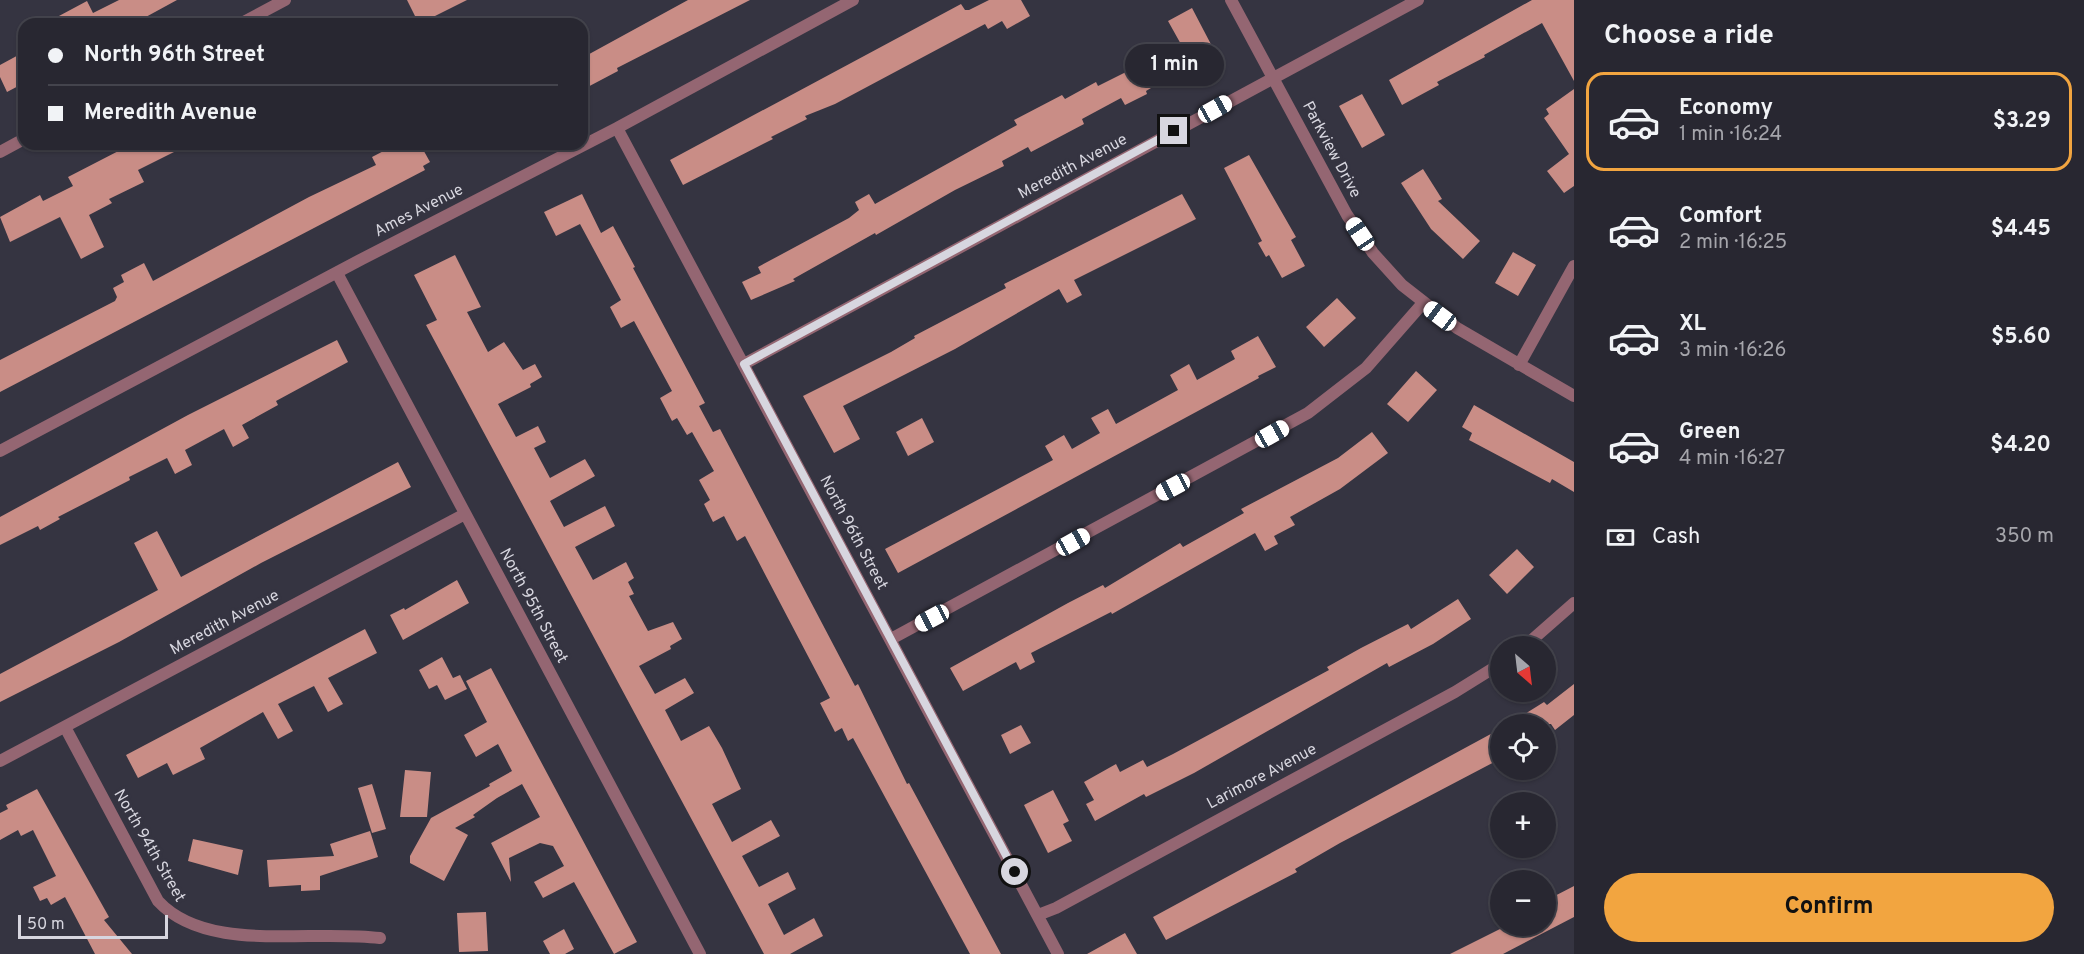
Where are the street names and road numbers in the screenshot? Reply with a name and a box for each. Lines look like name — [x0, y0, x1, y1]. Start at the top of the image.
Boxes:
street label: Parkview Drive — [1297, 98, 1365, 202]
street label: Meredith Avenue — [1015, 130, 1131, 204]
street label: Ames Avenue — [371, 180, 467, 242]
street label: North 96th Street — [814, 472, 892, 594]
street label: North 95th Street — [494, 545, 572, 667]
street label: Meredith Avenue — [167, 586, 283, 660]
street label: Larimore Avenue — [1204, 740, 1320, 814]
street label: North 94th Street — [109, 786, 189, 906]

